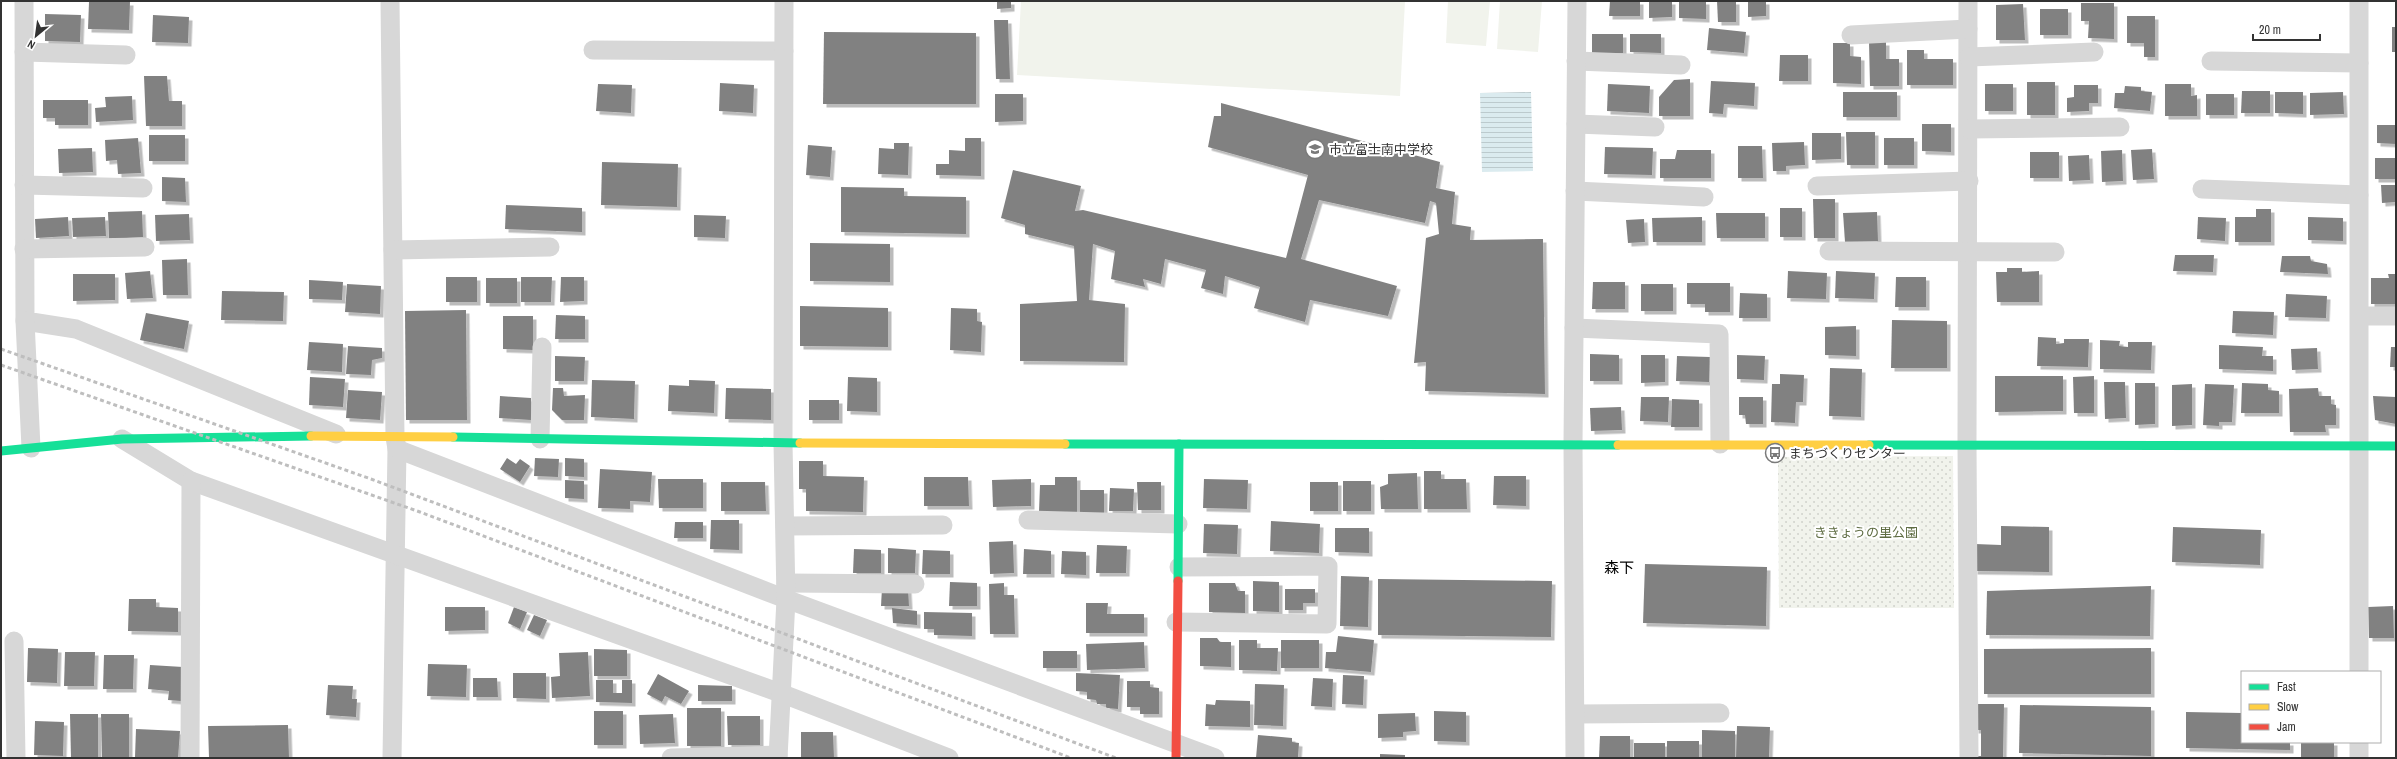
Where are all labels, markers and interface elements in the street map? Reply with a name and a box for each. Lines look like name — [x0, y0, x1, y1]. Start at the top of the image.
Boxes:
north arrow — [16, 16, 56, 56]
scale bar — [2253, 16, 2320, 42]
text: 20 m — [2259, 22, 2281, 38]
text: N — [25, 37, 37, 52]
school or university icon: 市立富士南中学校 — [1304, 138, 1326, 160]
place label: 市立富士南中学校 — [1329, 141, 1433, 158]
bus stop icon: まちづくりセンター — [1764, 442, 1786, 464]
place label: まちづくりセンター — [1789, 445, 1906, 462]
park label: ききょうの里公園 — [1814, 524, 1918, 541]
district label: 森下 — [1604, 557, 1634, 578]
legend — [2241, 671, 2381, 743]
text: Fast — [2277, 679, 2296, 695]
text: Slow — [2277, 699, 2299, 715]
text: Jam — [2277, 719, 2296, 735]

